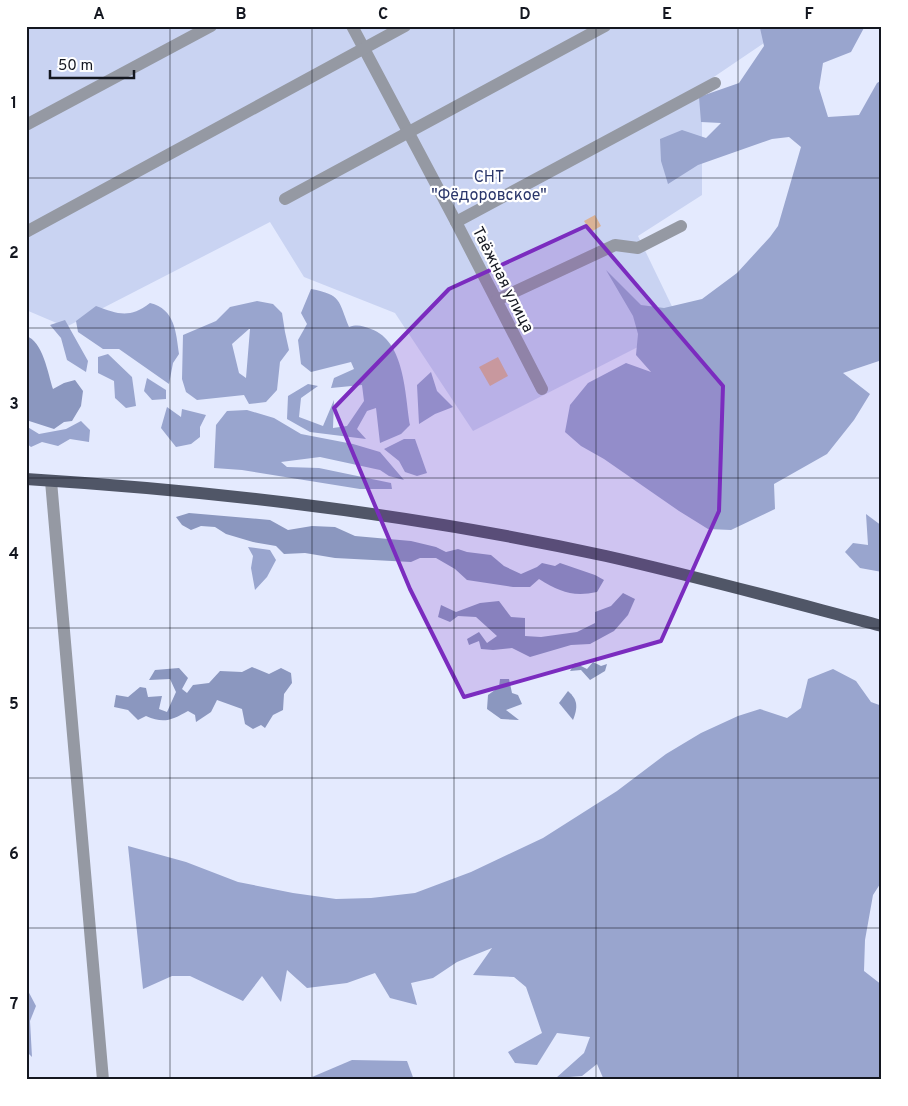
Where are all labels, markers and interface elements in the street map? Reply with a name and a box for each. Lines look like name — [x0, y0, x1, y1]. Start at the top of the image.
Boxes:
text: A — [93, 5, 105, 25]
text: B — [235, 5, 247, 25]
text: C — [378, 5, 388, 25]
text: D — [519, 5, 531, 25]
text: E — [662, 5, 672, 25]
text: F — [804, 5, 814, 25]
scale bar — [50, 48, 134, 80]
text: 50 m — [58, 57, 93, 76]
text: 1 — [11, 94, 17, 114]
park label: СНТ "Фёдоровское" — [431, 168, 547, 206]
street label: Таёжная улица — [467, 224, 537, 336]
text: 2 — [9, 244, 19, 264]
text: 3 — [9, 395, 19, 415]
text: 4 — [9, 545, 19, 565]
text: 5 — [9, 695, 19, 715]
text: 6 — [9, 845, 19, 865]
text: 7 — [10, 995, 18, 1015]

